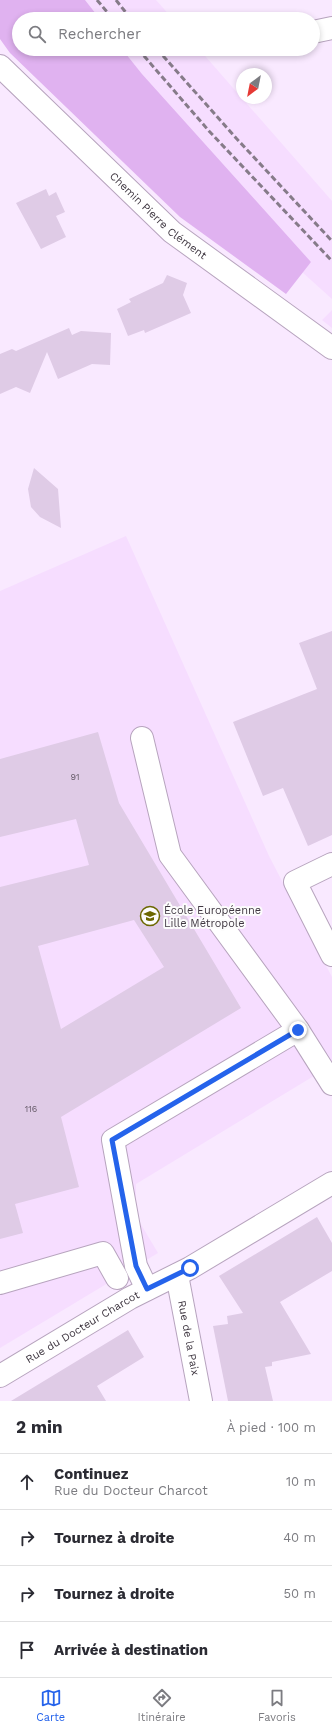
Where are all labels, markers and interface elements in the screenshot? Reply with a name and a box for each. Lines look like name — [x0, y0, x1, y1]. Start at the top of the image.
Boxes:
search box — [12, 12, 320, 56]
icon: search — [26, 23, 48, 45]
text: Rechercher — [58, 25, 141, 43]
north arrow — [236, 68, 272, 104]
street label: Chemin Pierre Clément — [107, 170, 209, 262]
house number: 91 — [70, 772, 80, 782]
place label: École Européenne Lille Métropole — [164, 903, 261, 930]
school or university icon: École Européenne Lille Métropole — [139, 905, 161, 927]
route end — [289, 1021, 307, 1039]
house number: 116 — [25, 1104, 37, 1114]
route start — [181, 1259, 199, 1277]
street label: Rue du Docteur Charcot — [23, 1288, 142, 1366]
street label: Rue de la Paix — [175, 1299, 202, 1377]
text: 2 min — [16, 1417, 62, 1437]
text: À pied · 100 m — [227, 1420, 316, 1435]
text: Continuez — [54, 1465, 128, 1483]
icon: ahead — [16, 1471, 38, 1493]
text: 10 m — [286, 1474, 316, 1489]
text: Rue du Docteur Charcot — [54, 1483, 208, 1498]
icon: right — [16, 1527, 38, 1549]
text: Tournez à droite — [54, 1529, 174, 1547]
text: 40 m — [283, 1530, 316, 1545]
icon: right — [16, 1583, 38, 1605]
text: Tournez à droite — [54, 1585, 174, 1603]
text: 50 m — [284, 1586, 316, 1601]
icon: arrive — [16, 1639, 38, 1661]
text: Arrivée à destination — [54, 1641, 208, 1659]
tab: Carte — [36, 1687, 65, 1724]
tab: Itinéraire — [138, 1687, 186, 1724]
tab: Favoris — [258, 1687, 296, 1724]

